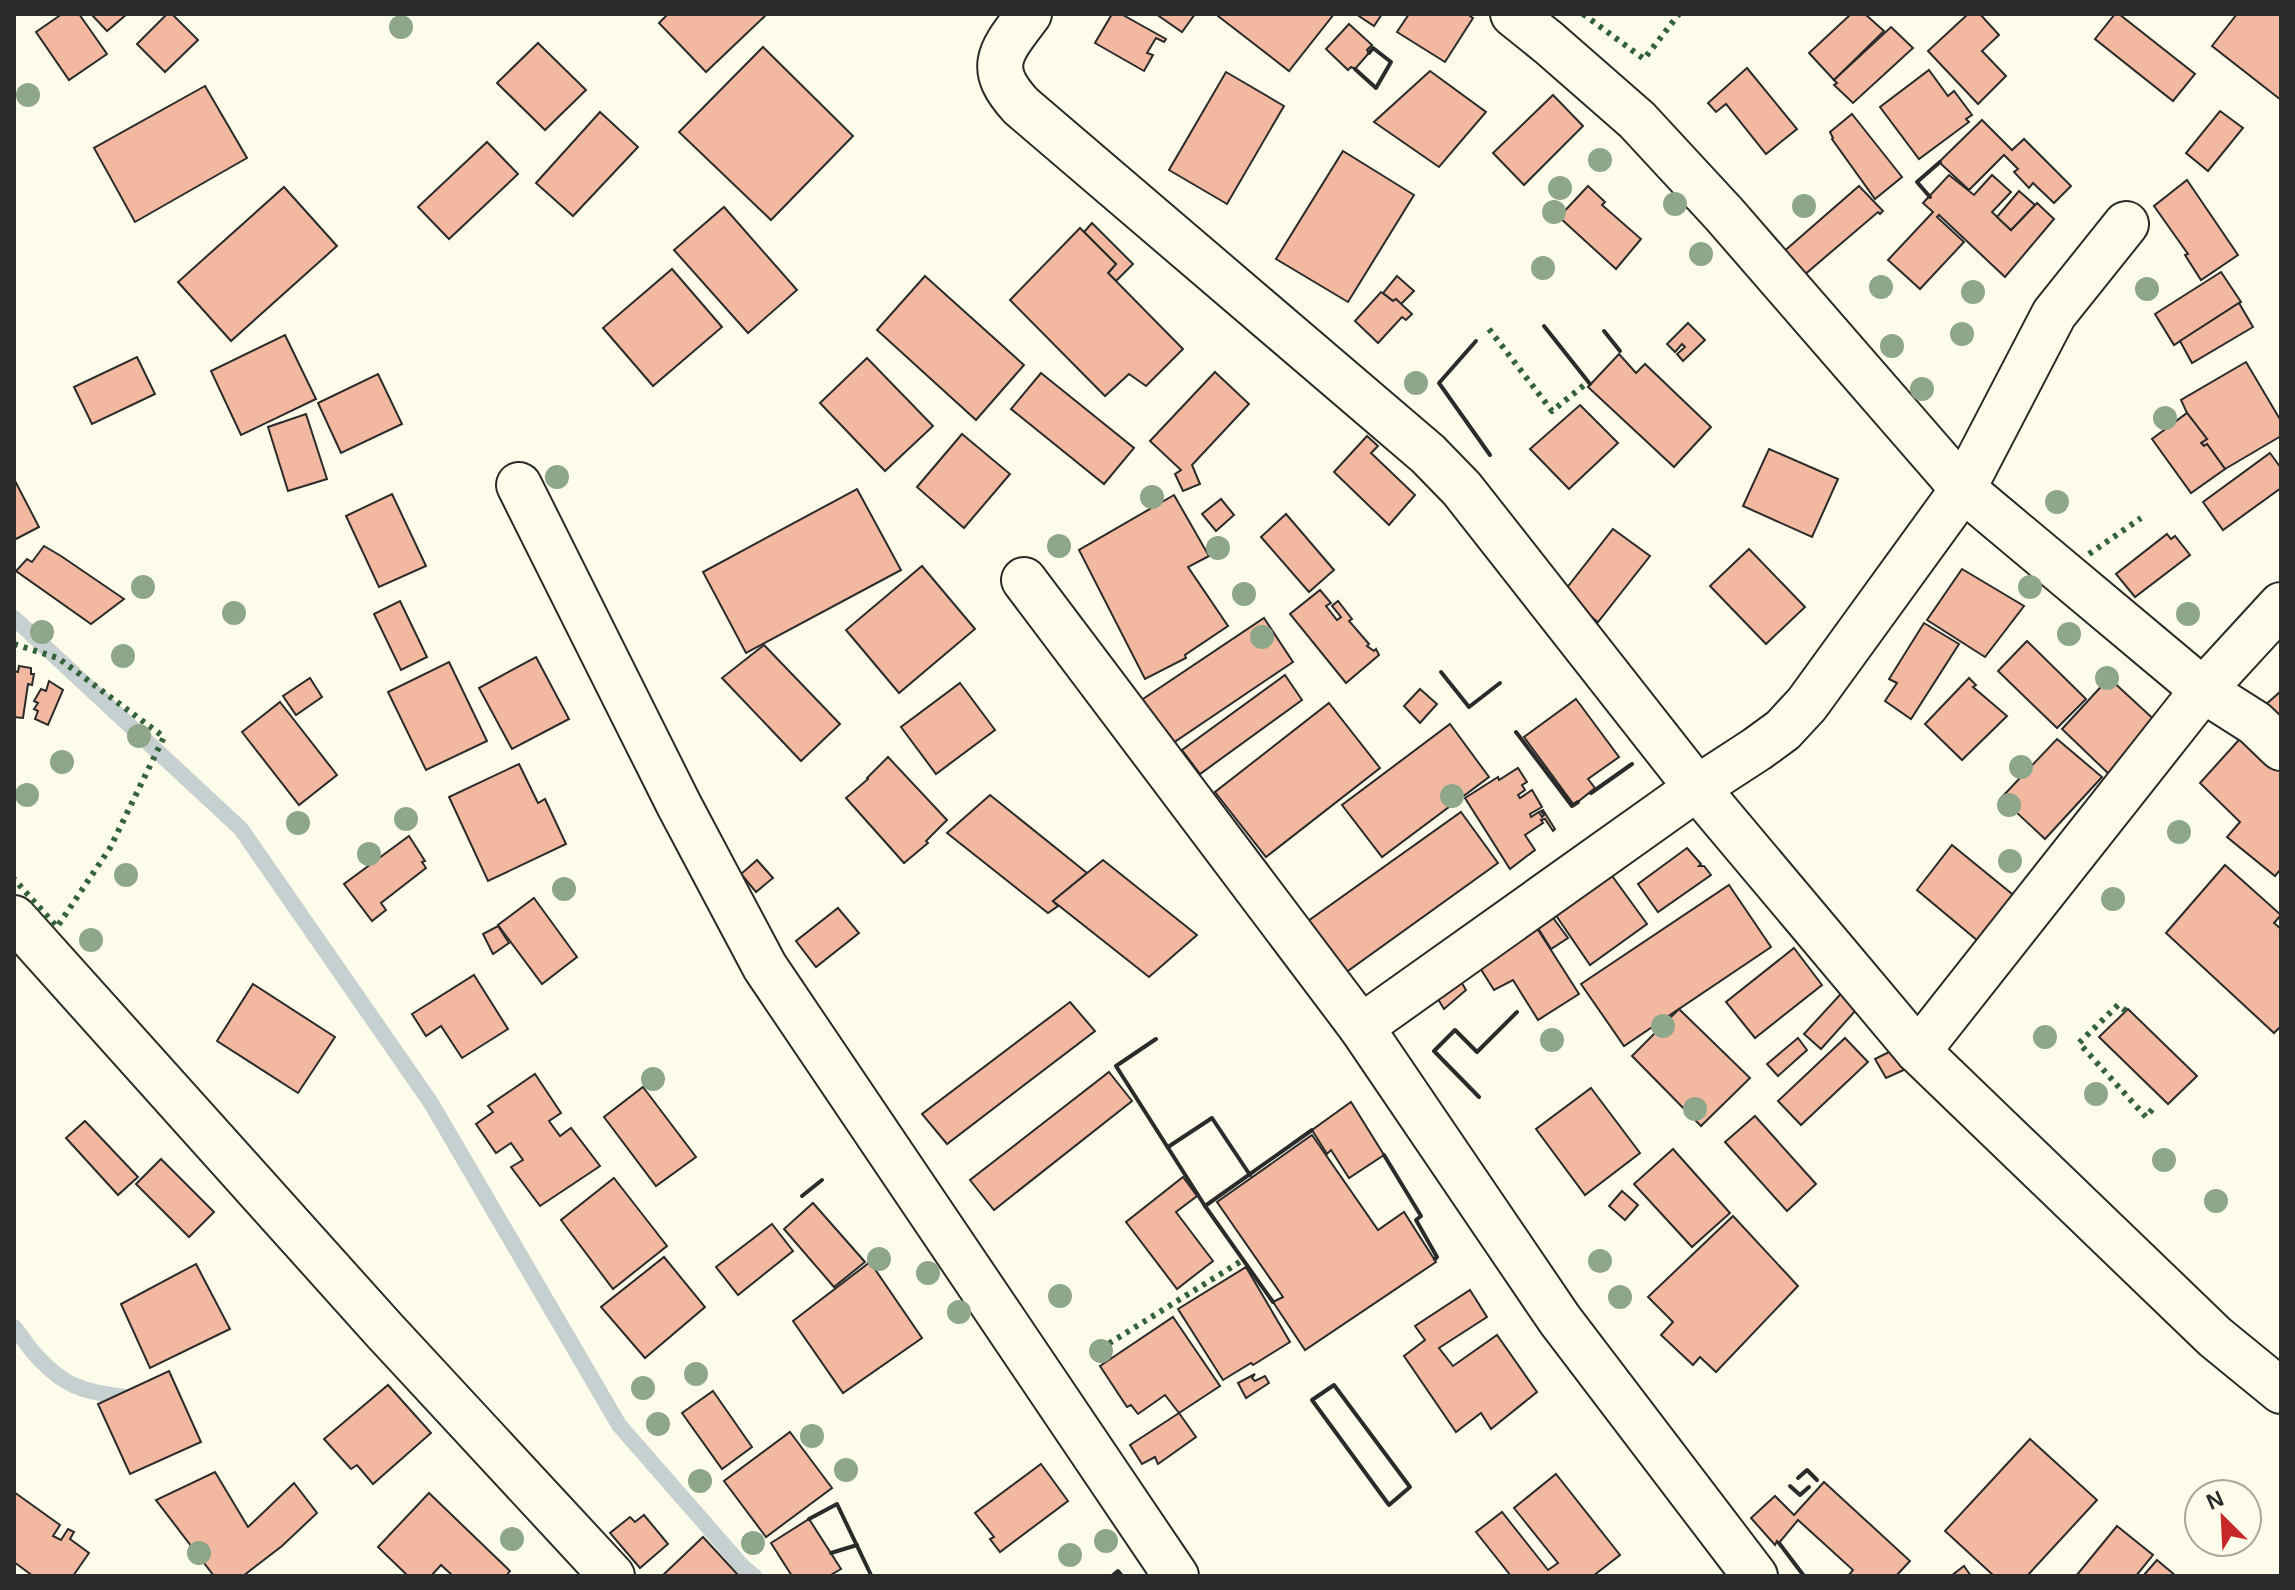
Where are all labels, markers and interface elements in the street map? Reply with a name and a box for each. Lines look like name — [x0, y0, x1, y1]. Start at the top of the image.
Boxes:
north arrow — [2183, 1478, 2263, 1558]
text: N — [2203, 1486, 2227, 1515]

